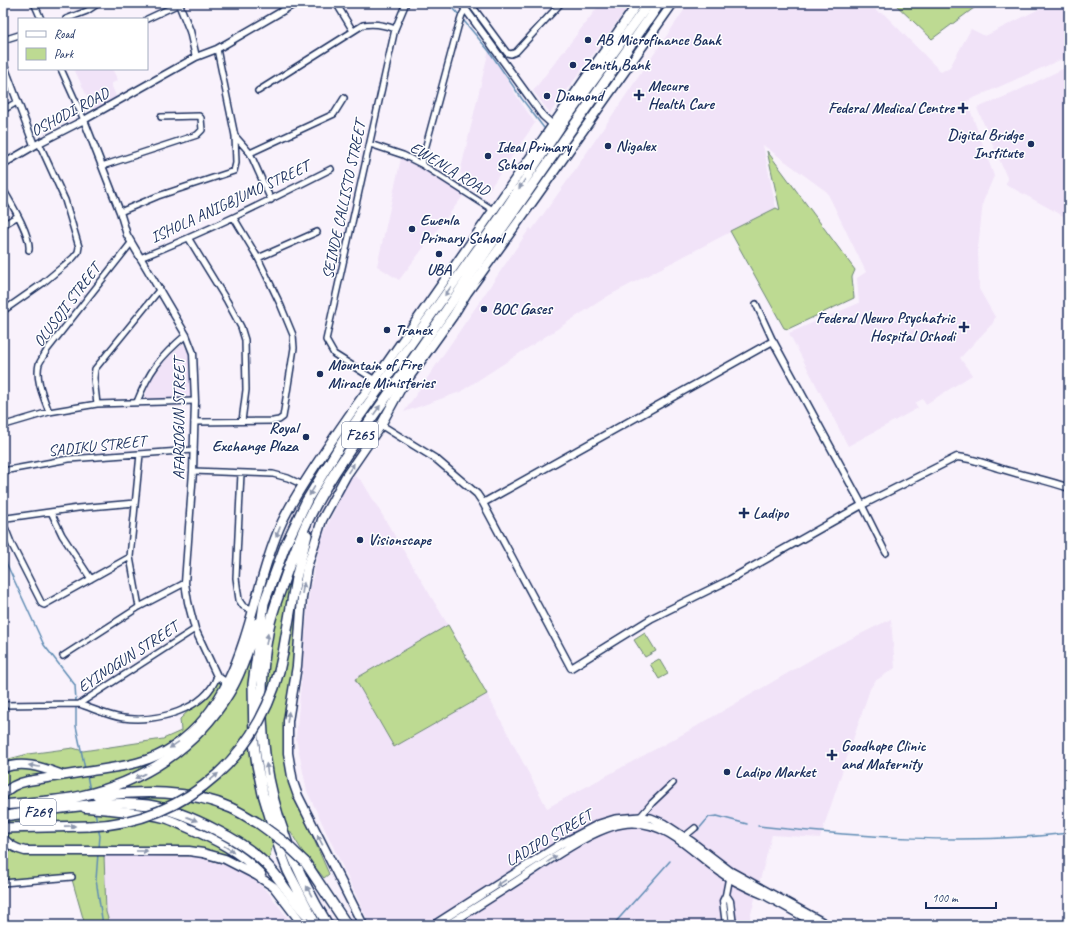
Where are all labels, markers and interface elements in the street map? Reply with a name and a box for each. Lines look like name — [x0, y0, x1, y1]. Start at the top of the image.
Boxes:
legend — [18, 18, 148, 70]
text: Road — [54, 26, 76, 42]
place label: AB Microfinance Bank — [596, 30, 723, 50]
marker: AB Microfinance Bank — [583, 35, 593, 45]
text: Park — [54, 46, 75, 62]
place label: Zenith Bank — [581, 55, 652, 75]
marker: Zenith Bank — [568, 60, 578, 70]
place label: Mecure Health Care — [648, 76, 716, 114]
street label: OSHODI ROAD — [27, 82, 114, 141]
place label: Diamond — [555, 86, 606, 106]
marker: Mecure Health Care — [633, 89, 645, 101]
marker: Diamond — [542, 91, 552, 101]
place label: Federal Medical Centre — [828, 98, 956, 118]
marker: Federal Medical Centre — [957, 102, 969, 114]
street label: SEINDE CALLISTO STREET — [317, 115, 371, 281]
place label: Digital Bridge Institute — [948, 125, 1025, 163]
place label: Nigalex — [616, 136, 657, 156]
street label: EWENLA ROAD — [406, 137, 495, 202]
place label: Ideal Primary School — [496, 137, 573, 175]
marker: Digital Bridge Institute — [1026, 139, 1036, 149]
marker: Nigalex — [603, 141, 613, 151]
marker: Ideal Primary School — [483, 151, 493, 161]
street label: ISHOLA ANIGBJUMO STREET — [147, 154, 317, 248]
one-way arrow — [518, 179, 526, 189]
place label: Ewenla Primary School — [420, 210, 507, 248]
marker: Ewenla Primary School — [407, 224, 417, 234]
marker: UBA — [434, 249, 444, 259]
street label: OLUSOJI STREET — [29, 256, 107, 351]
place label: UBA — [427, 260, 452, 280]
one-way arrow — [444, 286, 452, 296]
place label: BOC Gases — [492, 299, 554, 319]
marker: BOC Gases — [479, 304, 489, 314]
place label: Federal Neuro Psychatric Hospital Oshodi — [816, 308, 957, 346]
place label: Tranex — [395, 320, 434, 340]
marker: Federal Neuro Psychatric Hospital Oshodi — [958, 321, 970, 333]
marker: Tranex — [382, 325, 392, 335]
street label: AFARIOGUN STREET — [169, 355, 189, 480]
place label: Mountain of Fire Miracle Ministeries — [328, 355, 437, 393]
marker: Mountain of Fire Miracle Ministeries — [315, 369, 325, 379]
one-way arrow — [373, 405, 381, 416]
place label: Royal Exchange Plaza — [212, 418, 301, 456]
road number: F265 — [342, 422, 378, 448]
street label: SADIKU STREET — [47, 431, 151, 461]
marker: Royal Exchange Plaza — [301, 432, 311, 442]
one-way arrow — [347, 463, 355, 473]
one-way arrow — [309, 485, 316, 497]
place label: Ladipo — [753, 503, 790, 523]
marker: Ladipo — [738, 507, 750, 519]
one-way arrow — [275, 527, 281, 538]
place label: Visionscape — [368, 530, 432, 550]
marker: Visionscape — [355, 535, 365, 545]
one-way arrow — [300, 582, 306, 594]
street label: EYINOGUN STREET — [74, 615, 185, 697]
one-way arrow — [264, 633, 270, 645]
one-way arrow — [285, 711, 292, 723]
place label: Goodhope Clinic and Maternity — [841, 736, 927, 774]
one-way arrow — [169, 741, 179, 749]
marker: Goodhope Clinic and Maternity — [826, 749, 838, 761]
place label: Ladipo Market — [735, 762, 817, 782]
one-way arrow — [28, 763, 40, 769]
one-way arrow — [264, 763, 270, 775]
marker: Ladipo Market — [722, 767, 732, 777]
one-way arrow — [134, 773, 145, 779]
one-way arrow — [208, 773, 219, 782]
road number: F269 — [20, 799, 56, 825]
street label: LADIPO STREET — [502, 803, 599, 871]
one-way arrow — [187, 816, 199, 822]
one-way arrow — [64, 823, 77, 829]
one-way arrow — [316, 835, 323, 846]
one-way arrow — [223, 845, 235, 852]
one-way arrow — [136, 848, 149, 854]
one-way arrow — [546, 855, 557, 863]
one-way arrow — [495, 879, 506, 887]
scale bar — [926, 884, 996, 910]
one-way arrow — [305, 885, 312, 897]
text: 100 m — [932, 890, 959, 906]

